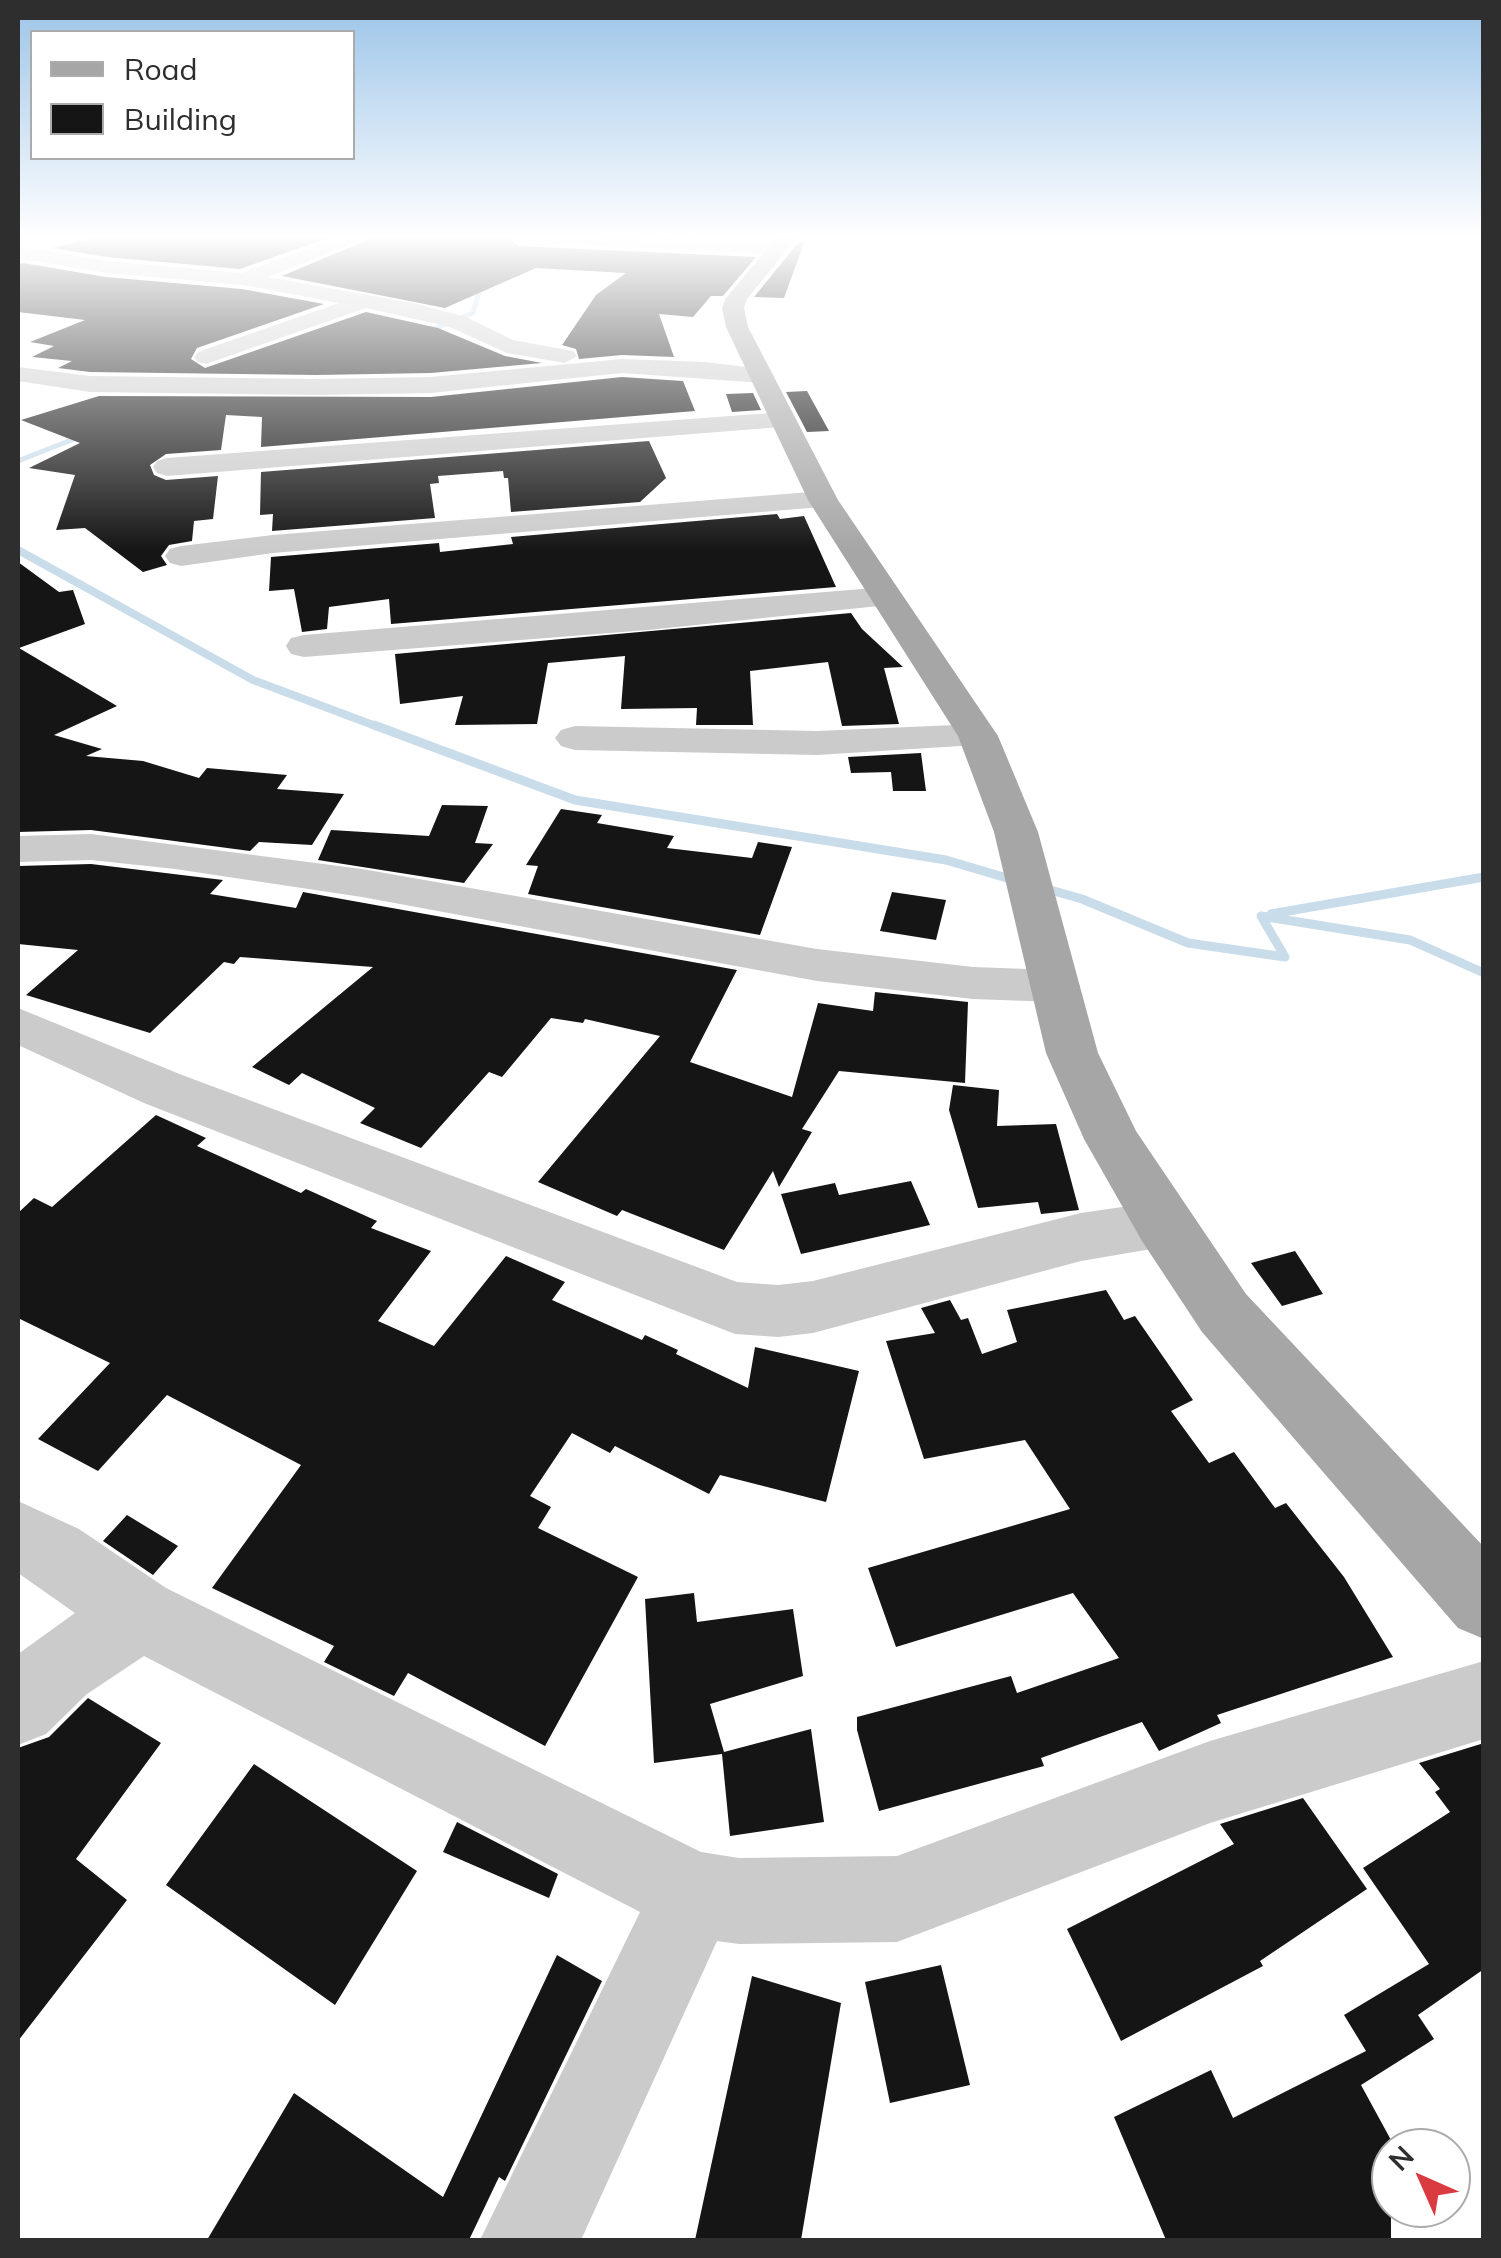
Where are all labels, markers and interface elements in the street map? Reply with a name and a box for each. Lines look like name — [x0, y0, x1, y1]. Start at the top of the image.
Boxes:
legend — [30, 30, 355, 160]
text: Road — [124, 50, 198, 88]
text: Building — [124, 100, 237, 138]
north arrow — [1371, 2128, 1471, 2228]
text: N — [1381, 2138, 1421, 2178]

